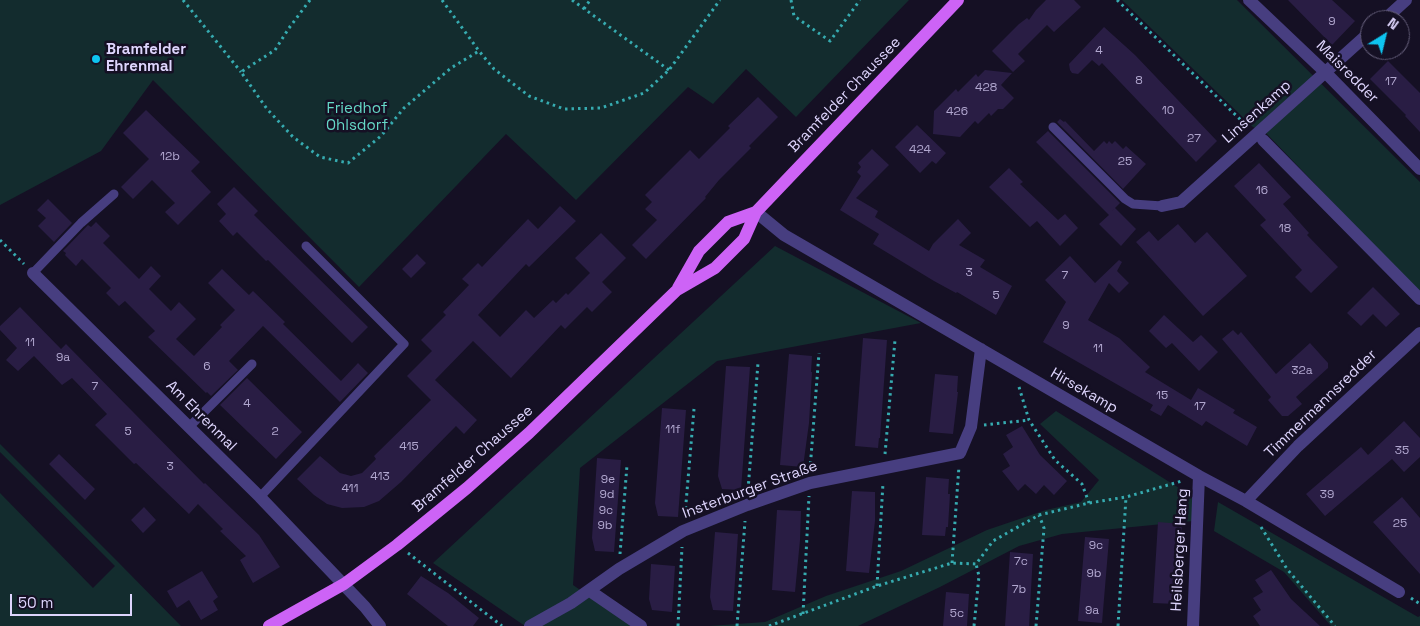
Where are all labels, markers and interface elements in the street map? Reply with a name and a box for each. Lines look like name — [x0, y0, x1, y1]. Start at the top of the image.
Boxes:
north arrow — [1360, 10, 1410, 60]
text: N — [1384, 14, 1402, 34]
house number: 9 — [1328, 15, 1336, 29]
street label: Bramfelder Chaussee — [785, 34, 905, 156]
street label: Maisredder — [1312, 37, 1382, 107]
place label: Bramfelder Ehrenmal — [106, 41, 186, 76]
house number: 4 — [1095, 44, 1103, 58]
marker: Bramfelder Ehrenmal — [90, 53, 102, 65]
house number: 8 — [1135, 74, 1143, 88]
house number: 17 — [1385, 75, 1397, 89]
street label: Linsenkamp — [1219, 76, 1295, 148]
house number: 428 — [975, 81, 997, 95]
park label: Friedhof Ohlsdorf — [326, 100, 388, 135]
house number: 10 — [1162, 104, 1174, 118]
house number: 426 — [946, 105, 968, 119]
house number: 27 — [1187, 132, 1201, 146]
house number: 424 — [909, 143, 931, 157]
house number: 12b — [160, 150, 180, 164]
house number: 25 — [1118, 155, 1132, 169]
house number: 16 — [1256, 184, 1268, 198]
house number: 18 — [1279, 222, 1291, 236]
house number: 3 — [965, 266, 973, 280]
house number: 7 — [1062, 269, 1068, 283]
house number: 5 — [992, 289, 1000, 303]
house number: 9 — [1062, 319, 1070, 333]
house number: 11 — [25, 336, 35, 350]
house number: 11 — [1093, 342, 1103, 356]
street label: Timmermannsredder — [1261, 346, 1381, 462]
house number: 9a — [56, 351, 70, 365]
house number: 6 — [203, 360, 211, 374]
street label: Hirsekamp — [1047, 364, 1121, 418]
house number: 32a — [1291, 364, 1313, 378]
street label: Am Ehrenmal — [162, 377, 240, 455]
house number: 7 — [92, 380, 98, 394]
house number: 15 — [1156, 389, 1168, 403]
house number: 4 — [243, 397, 251, 411]
house number: 17 — [1194, 400, 1206, 414]
street label: Bramfelder Chaussee — [409, 402, 537, 516]
house number: 11f — [665, 423, 681, 437]
house number: 5 — [124, 425, 132, 439]
house number: 2 — [271, 425, 279, 439]
house number: 415 — [399, 440, 419, 454]
house number: 35 — [1395, 444, 1409, 458]
street label: Insterburger Straße — [680, 457, 820, 523]
house number: 3 — [166, 460, 174, 474]
house number: 413 — [370, 470, 390, 484]
house number: 9e — [601, 473, 615, 487]
house number: 411 — [341, 482, 359, 496]
house number: 9d — [599, 488, 615, 502]
street label: Heilsberger Hang — [1168, 488, 1192, 612]
house number: 39 — [1320, 488, 1334, 502]
house number: 9c — [599, 504, 613, 518]
house number: 25 — [1393, 517, 1407, 531]
house number: 9b — [597, 519, 613, 533]
house number: 9c — [1089, 539, 1103, 553]
house number: 7c — [1014, 555, 1028, 569]
house number: 9b — [1086, 567, 1102, 581]
house number: 7b — [1012, 583, 1026, 597]
scale bar — [12, 584, 135, 616]
text: 50 m — [18, 593, 53, 612]
house number: 9a — [1085, 604, 1099, 618]
house number: 5c — [950, 607, 964, 621]

